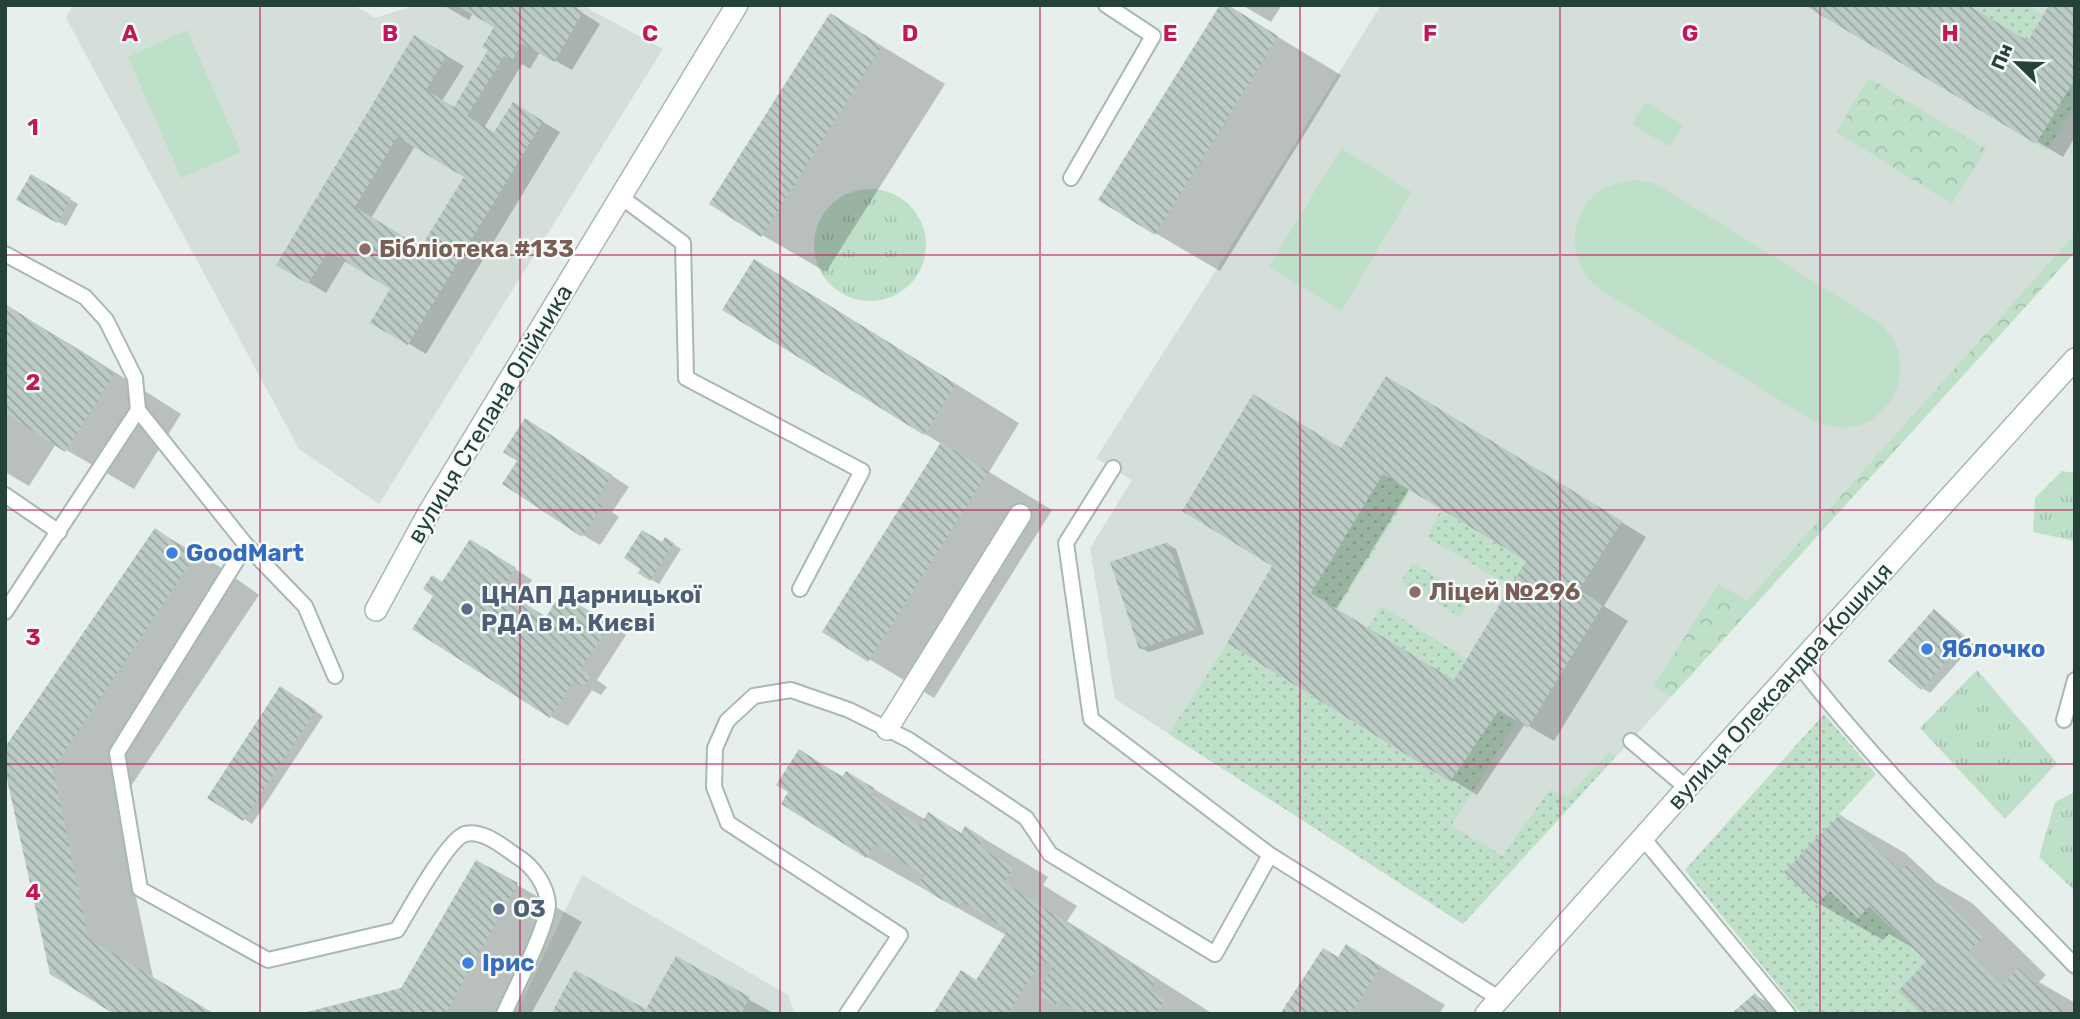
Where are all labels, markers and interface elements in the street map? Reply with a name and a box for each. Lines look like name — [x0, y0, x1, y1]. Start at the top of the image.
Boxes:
text: A — [122, 19, 139, 47]
text: B — [382, 19, 398, 47]
text: C — [642, 19, 658, 47]
text: D — [902, 19, 918, 47]
text: E — [1163, 19, 1177, 47]
text: F — [1423, 19, 1437, 47]
text: G — [1682, 19, 1698, 47]
text: H — [1941, 19, 1959, 47]
north arrow — [1982, 28, 2052, 98]
text: Пн — [1986, 40, 2018, 73]
text: 1 — [27, 113, 39, 141]
place label: Бібліотека #133 — [379, 235, 574, 263]
marker: Бібліотека #133 — [357, 241, 373, 257]
street label: вулиця Степана Олійника — [402, 280, 578, 548]
text: 2 — [26, 368, 40, 396]
place label: GoodMart — [186, 539, 304, 567]
marker: GoodMart — [164, 545, 180, 561]
street label: вулиця Олександра Кошиця — [1662, 557, 1898, 815]
place label: Ліцей №296 — [1429, 578, 1580, 606]
place label: ЦНАП Дарницької РДА в м. Києві — [481, 581, 702, 637]
marker: Ліцей №296 — [1407, 584, 1423, 600]
marker: ЦНАП Дарницької РДА в м. Києві — [459, 601, 475, 617]
text: 3 — [25, 623, 41, 651]
place label: Яблочко — [1941, 635, 2045, 663]
marker: Яблочко — [1919, 641, 1935, 657]
text: 4 — [25, 878, 41, 906]
place label: O3 — [513, 895, 546, 923]
marker: O3 — [491, 901, 507, 917]
place label: Ірис — [482, 949, 534, 977]
marker: Ірис — [460, 955, 476, 971]

